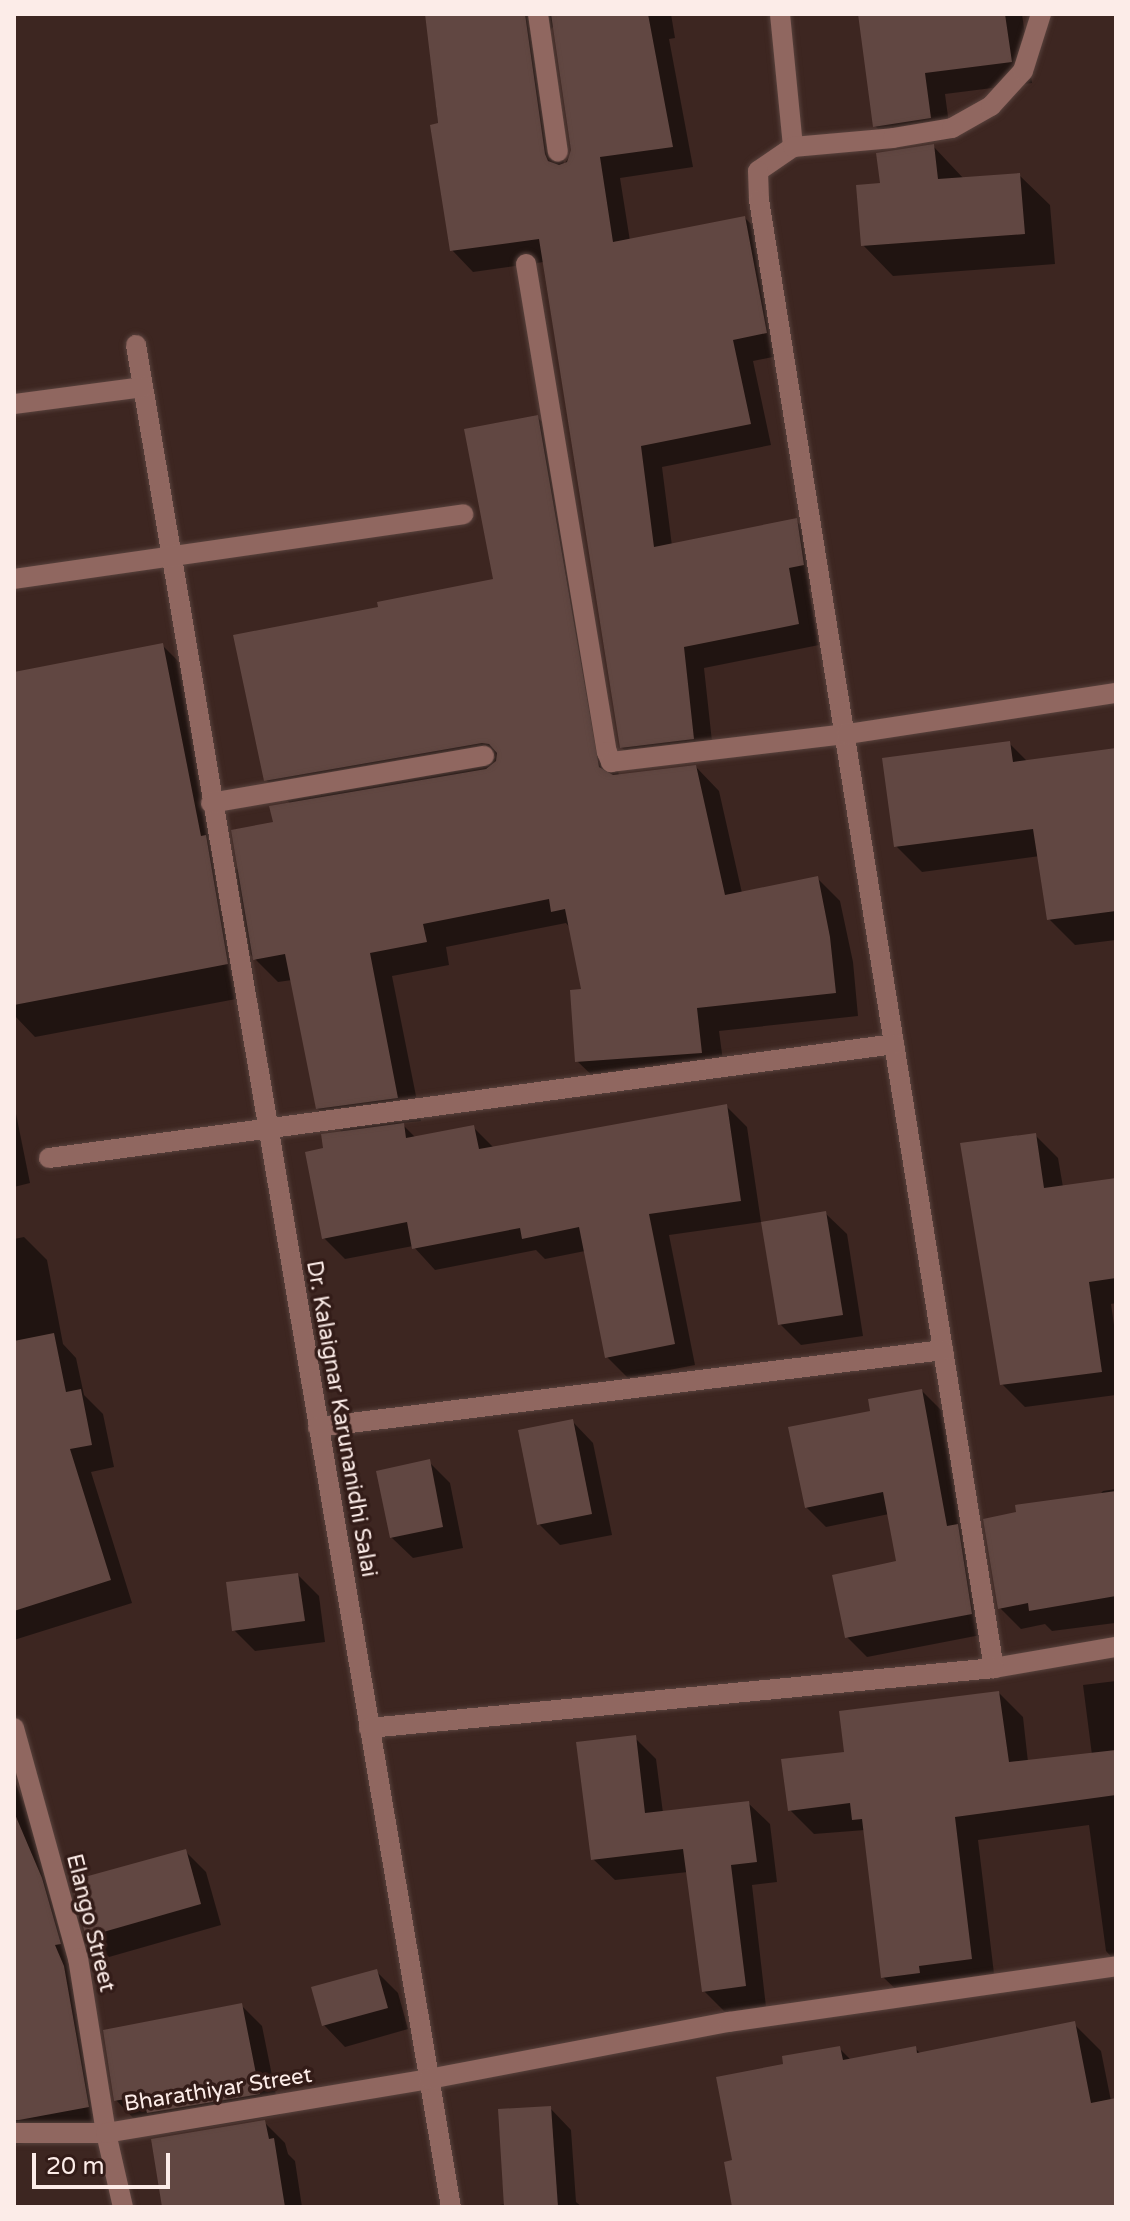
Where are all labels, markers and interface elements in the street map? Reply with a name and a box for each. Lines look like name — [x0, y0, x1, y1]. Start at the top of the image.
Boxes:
street label: Dr. Kalaignar Karunanidhi Salai — [300, 1259, 382, 1579]
street label: Elango Street — [60, 1851, 120, 1995]
street label: Bharathiyar Street — [122, 2062, 314, 2118]
scale bar — [36, 2137, 174, 2187]
text: 20 m — [46, 2152, 104, 2181]

